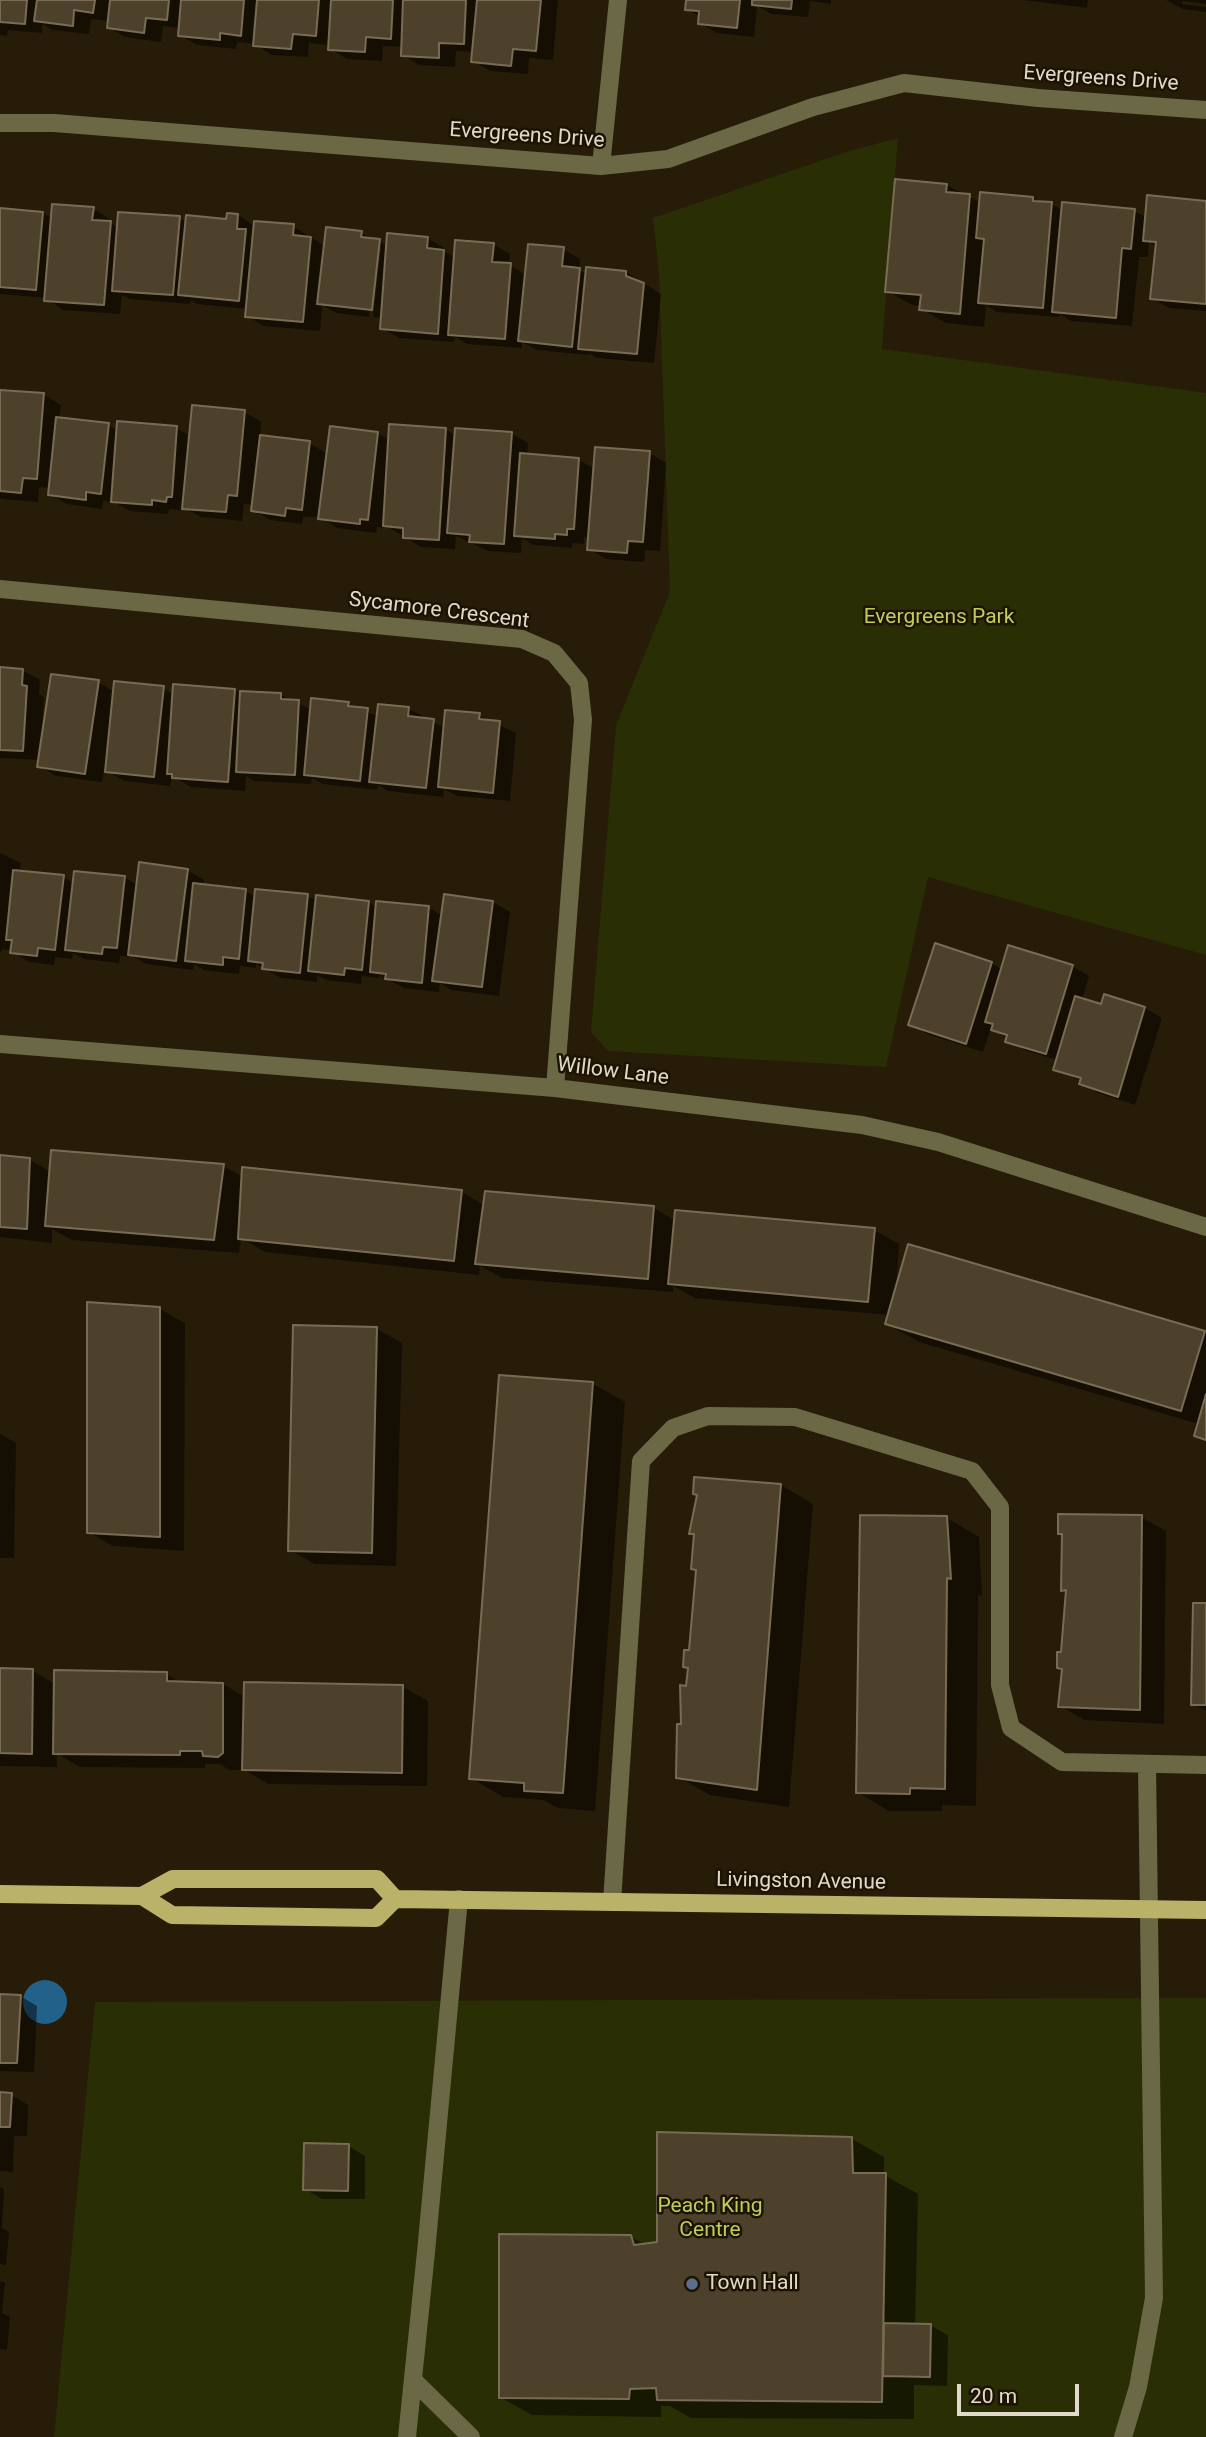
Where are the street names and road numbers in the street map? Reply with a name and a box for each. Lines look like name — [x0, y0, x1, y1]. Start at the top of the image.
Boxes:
street label: Evergreens Drive — [1023, 61, 1179, 97]
street label: Evergreens Drive — [449, 118, 605, 154]
street label: Sycamore Crescent — [347, 587, 531, 635]
street label: Willow Lane — [556, 1053, 670, 1091]
street label: Livingston Avenue — [716, 1868, 886, 1896]

